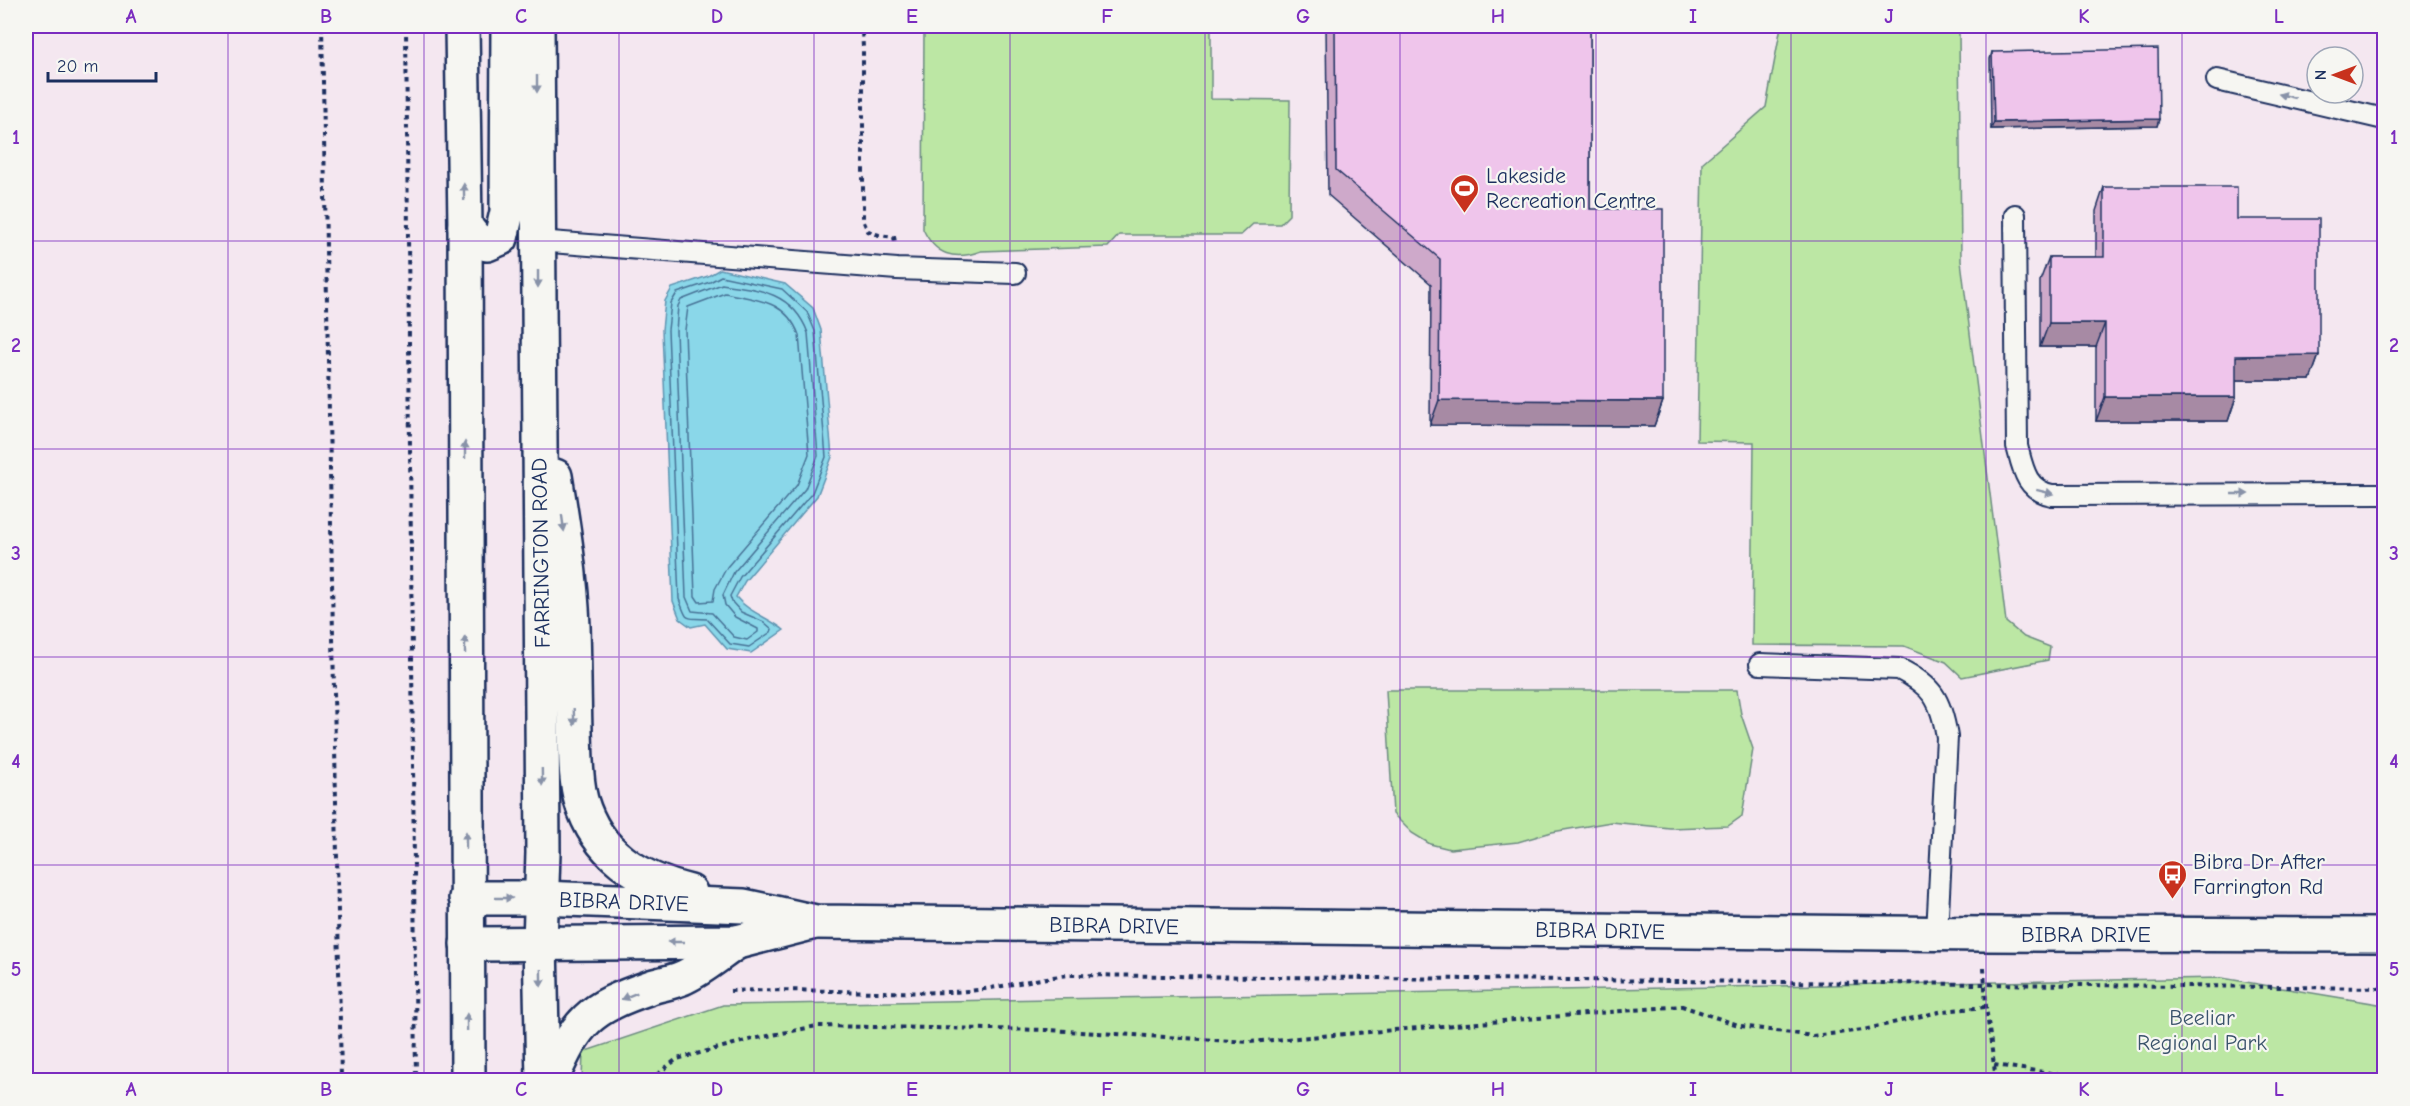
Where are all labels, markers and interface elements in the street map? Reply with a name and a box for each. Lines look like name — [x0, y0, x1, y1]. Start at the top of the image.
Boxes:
text: A — [125, 5, 137, 28]
text: B — [320, 5, 332, 28]
text: C — [515, 5, 527, 28]
text: D — [711, 5, 723, 28]
text: E — [906, 5, 918, 28]
text: F — [1101, 5, 1113, 28]
text: G — [1296, 5, 1310, 28]
text: H — [1491, 5, 1505, 28]
text: I — [1689, 5, 1697, 28]
text: J — [1884, 5, 1894, 28]
text: K — [2078, 5, 2090, 28]
text: L — [2274, 5, 2284, 28]
scale bar — [48, 45, 156, 83]
north arrow — [2305, 45, 2365, 105]
text: 20 m — [57, 56, 98, 77]
text: N — [2312, 70, 2330, 80]
one-way arrow — [533, 74, 542, 93]
one-way arrow — [2277, 91, 2296, 101]
text: 1 — [12, 126, 20, 149]
text: 1 — [2390, 126, 2398, 149]
place label: Lakeside Recreation Centre — [1486, 163, 1656, 214]
sports icon: Lakeside Recreation Centre — [1449, 172, 1481, 214]
one-way arrow — [459, 182, 469, 201]
one-way arrow — [533, 269, 543, 288]
text: 2 — [11, 334, 21, 357]
text: 2 — [2389, 334, 2399, 357]
one-way arrow — [460, 440, 470, 459]
street label: FARRINGTON ROAD — [526, 458, 556, 648]
one-way arrow — [2036, 488, 2054, 497]
one-way arrow — [2230, 489, 2249, 499]
one-way arrow — [558, 514, 567, 533]
text: 3 — [11, 542, 21, 565]
text: 3 — [2389, 542, 2399, 565]
one-way arrow — [460, 635, 470, 654]
one-way arrow — [570, 708, 579, 727]
text: 4 — [11, 750, 21, 773]
text: 4 — [2389, 750, 2399, 773]
one-way arrow — [537, 768, 547, 787]
one-way arrow — [461, 830, 471, 849]
place label: Bibra Dr After Farrington Rd — [2193, 849, 2325, 900]
bus stop icon: Bibra Dr After Farrington Rd — [2156, 858, 2188, 900]
street label: BIBRA DRIVE — [559, 887, 689, 917]
one-way arrow — [494, 893, 513, 903]
street label: BIBRA DRIVE — [1049, 912, 1179, 940]
street label: BIBRA DRIVE — [1535, 917, 1665, 945]
street label: BIBRA DRIVE — [2021, 922, 2151, 948]
one-way arrow — [666, 937, 685, 947]
text: 5 — [11, 958, 21, 981]
text: 5 — [2389, 958, 2399, 981]
one-way arrow — [536, 968, 546, 987]
one-way arrow — [620, 991, 638, 1001]
park label: Beeliar Regional Park — [2137, 1005, 2267, 1056]
one-way arrow — [462, 1013, 472, 1032]
text: A — [125, 1078, 137, 1101]
text: B — [320, 1078, 332, 1101]
text: C — [515, 1078, 527, 1101]
text: D — [711, 1078, 723, 1101]
text: E — [906, 1078, 918, 1101]
text: F — [1101, 1078, 1113, 1101]
text: G — [1296, 1078, 1310, 1101]
text: H — [1491, 1078, 1505, 1101]
text: I — [1689, 1078, 1697, 1101]
text: J — [1884, 1078, 1894, 1101]
text: K — [2078, 1078, 2090, 1101]
text: L — [2274, 1078, 2284, 1101]

